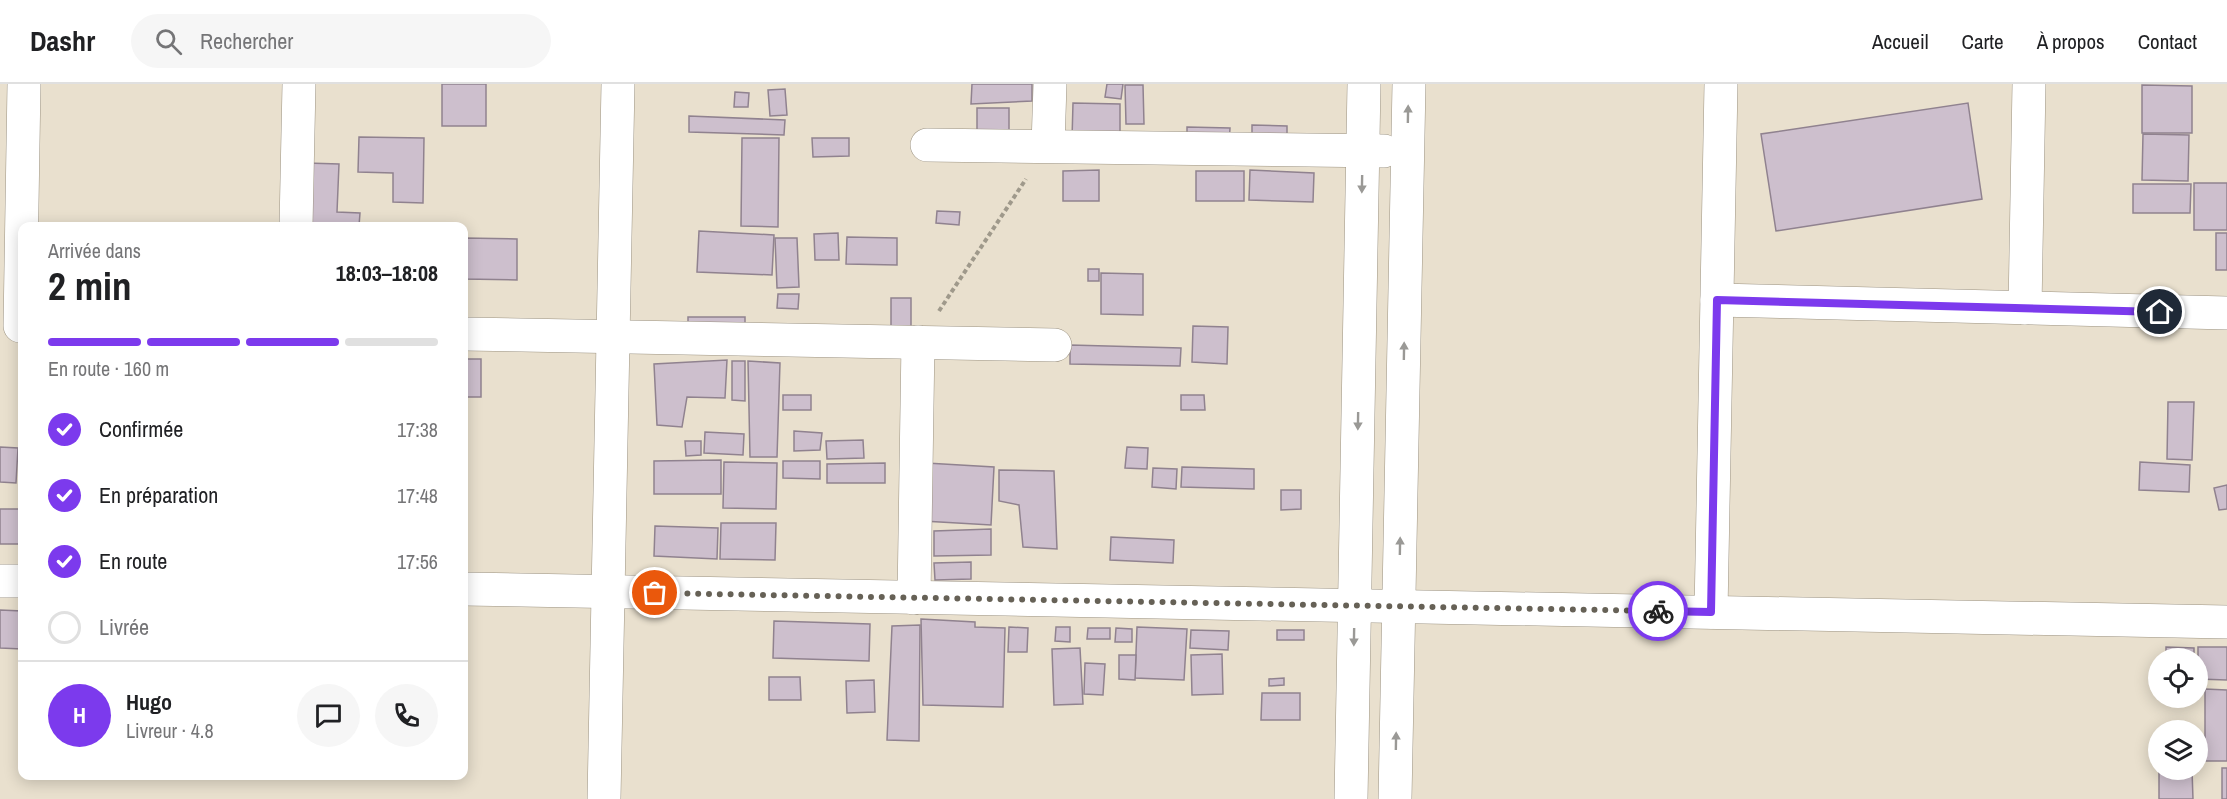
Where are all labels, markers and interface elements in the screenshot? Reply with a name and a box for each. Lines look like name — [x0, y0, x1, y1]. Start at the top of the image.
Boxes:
search box — [131, 14, 551, 68]
text: Dashr — [30, 22, 95, 60]
icon: search — [152, 25, 185, 58]
text: Rechercher — [200, 26, 293, 56]
text: Accueil — [1872, 27, 1929, 56]
text: Carte — [1962, 27, 2004, 56]
text: À propos — [2037, 27, 2105, 56]
text: Contact — [2138, 27, 2197, 56]
one-way arrow — [1403, 104, 1413, 123]
one-way arrow — [1357, 175, 1367, 194]
text: Arrivée dans — [48, 237, 141, 264]
text: 18:03–18:08 — [336, 258, 438, 288]
text: 2 min — [48, 260, 132, 312]
pin — [2134, 286, 2185, 337]
icon: home — [2143, 295, 2176, 328]
one-way arrow — [1399, 341, 1408, 360]
text: En route · 160 m — [48, 355, 169, 382]
one-way arrow — [1353, 412, 1363, 431]
icon: check — [48, 413, 81, 446]
text: Confirmée — [99, 414, 183, 444]
text: 17:38 — [397, 416, 438, 443]
icon: check — [48, 479, 81, 512]
text: En préparation — [99, 480, 218, 510]
text: 17:48 — [397, 482, 438, 509]
one-way arrow — [1395, 536, 1405, 555]
icon: check — [48, 545, 81, 578]
text: En route — [99, 546, 167, 576]
text: 17:56 — [397, 548, 438, 575]
pin — [629, 567, 680, 618]
icon: bag — [638, 576, 671, 609]
courier — [1628, 581, 1688, 641]
icon: bike — [1642, 595, 1675, 628]
text: Livrée — [99, 612, 149, 642]
one-way arrow — [1349, 628, 1358, 647]
map controls — [2148, 648, 2208, 780]
button: locate — [2148, 648, 2208, 708]
button: chat — [297, 684, 360, 747]
button: phone — [375, 684, 438, 747]
text: Hugo — [126, 687, 172, 717]
text: H — [73, 700, 86, 730]
text: Livreur · 4.8 — [126, 717, 214, 744]
button: layers — [2148, 720, 2208, 780]
one-way arrow — [1391, 731, 1401, 750]

